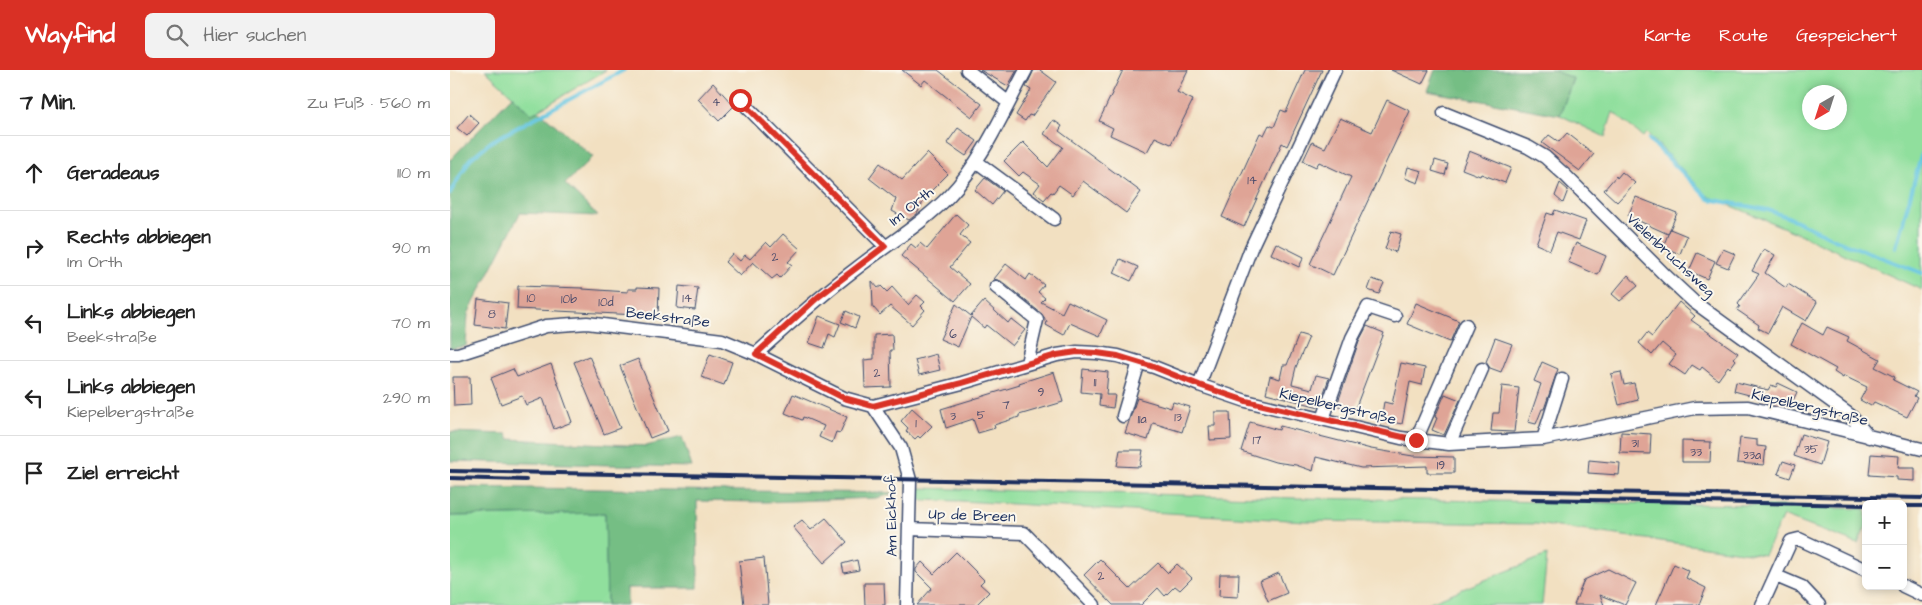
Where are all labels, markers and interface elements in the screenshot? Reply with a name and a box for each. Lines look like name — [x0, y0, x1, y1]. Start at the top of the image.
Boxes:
search box — [145, 13, 495, 58]
text: Wayfind — [25, 18, 115, 52]
icon: search — [163, 21, 191, 49]
text: Hier suchen — [203, 22, 306, 49]
text: Karte — [1644, 23, 1691, 48]
text: Route — [1719, 23, 1768, 48]
text: Gespeichert — [1796, 23, 1897, 48]
north arrow — [1802, 85, 1847, 130]
text: 7 Min. — [20, 88, 75, 117]
route start — [729, 89, 752, 112]
text: Zu Fuß · 560 m — [307, 92, 430, 114]
house number: 4 — [712, 94, 720, 111]
icon: ahead — [20, 159, 48, 187]
text: Geradeaus — [67, 160, 159, 187]
text: 110 m — [397, 162, 430, 184]
house number: 14 — [1247, 172, 1257, 189]
street label: Im Orth — [885, 182, 938, 231]
street label: Vielenbruchsweg — [1621, 209, 1720, 303]
text: Rechts abbiegen — [67, 224, 211, 251]
icon: right — [20, 234, 48, 262]
text: 90 m — [392, 237, 430, 259]
house number: 2 — [772, 249, 779, 266]
text: Im Orth — [67, 251, 122, 273]
house number: 10 — [526, 290, 536, 307]
house number: 14 — [682, 290, 692, 307]
house number: 10b — [561, 291, 577, 308]
house number: 10d — [598, 294, 614, 311]
text: Links abbiegen — [67, 299, 195, 326]
street label: Beekstraße — [625, 302, 711, 333]
house number: 8 — [488, 306, 496, 323]
icon: left — [20, 309, 48, 337]
text: 70 m — [391, 312, 430, 334]
text: Beekstraße — [67, 326, 157, 348]
house number: 6 — [949, 326, 957, 343]
house number: 2 — [874, 365, 881, 382]
text: Links abbiegen — [67, 374, 195, 401]
house number: 11 — [1093, 374, 1097, 391]
street label: Kiepelbergstraße — [1277, 383, 1398, 431]
icon: left — [20, 384, 48, 412]
house number: 9 — [1038, 384, 1045, 401]
street label: Kiepelbergstraße — [1749, 384, 1870, 432]
text: 290 m — [383, 387, 430, 409]
house number: 7 — [1002, 397, 1010, 414]
text: Kiepelbergstraße — [67, 401, 194, 423]
house number: 5 — [977, 407, 986, 424]
house number: 3 — [950, 408, 956, 425]
house number: 13 — [1174, 409, 1182, 426]
house number: 11a — [1137, 411, 1147, 428]
house number: 1 — [915, 415, 917, 432]
route end — [1405, 429, 1428, 452]
house number: 17 — [1253, 432, 1262, 449]
house number: 31 — [1631, 435, 1639, 452]
house number: 35 — [1804, 441, 1819, 458]
house number: 33 — [1690, 444, 1702, 461]
house number: 33a — [1743, 447, 1761, 464]
house number: 19 — [1437, 457, 1445, 474]
icon: arrive — [20, 459, 48, 487]
text: Ziel erreicht — [67, 460, 179, 487]
street label: Am Eickhof — [880, 475, 903, 557]
map controls — [1862, 500, 1907, 590]
button: + — [1862, 500, 1907, 545]
street label: Up de Breen — [928, 503, 1016, 528]
button: − — [1862, 545, 1907, 590]
house number: 2 — [1098, 568, 1105, 585]

